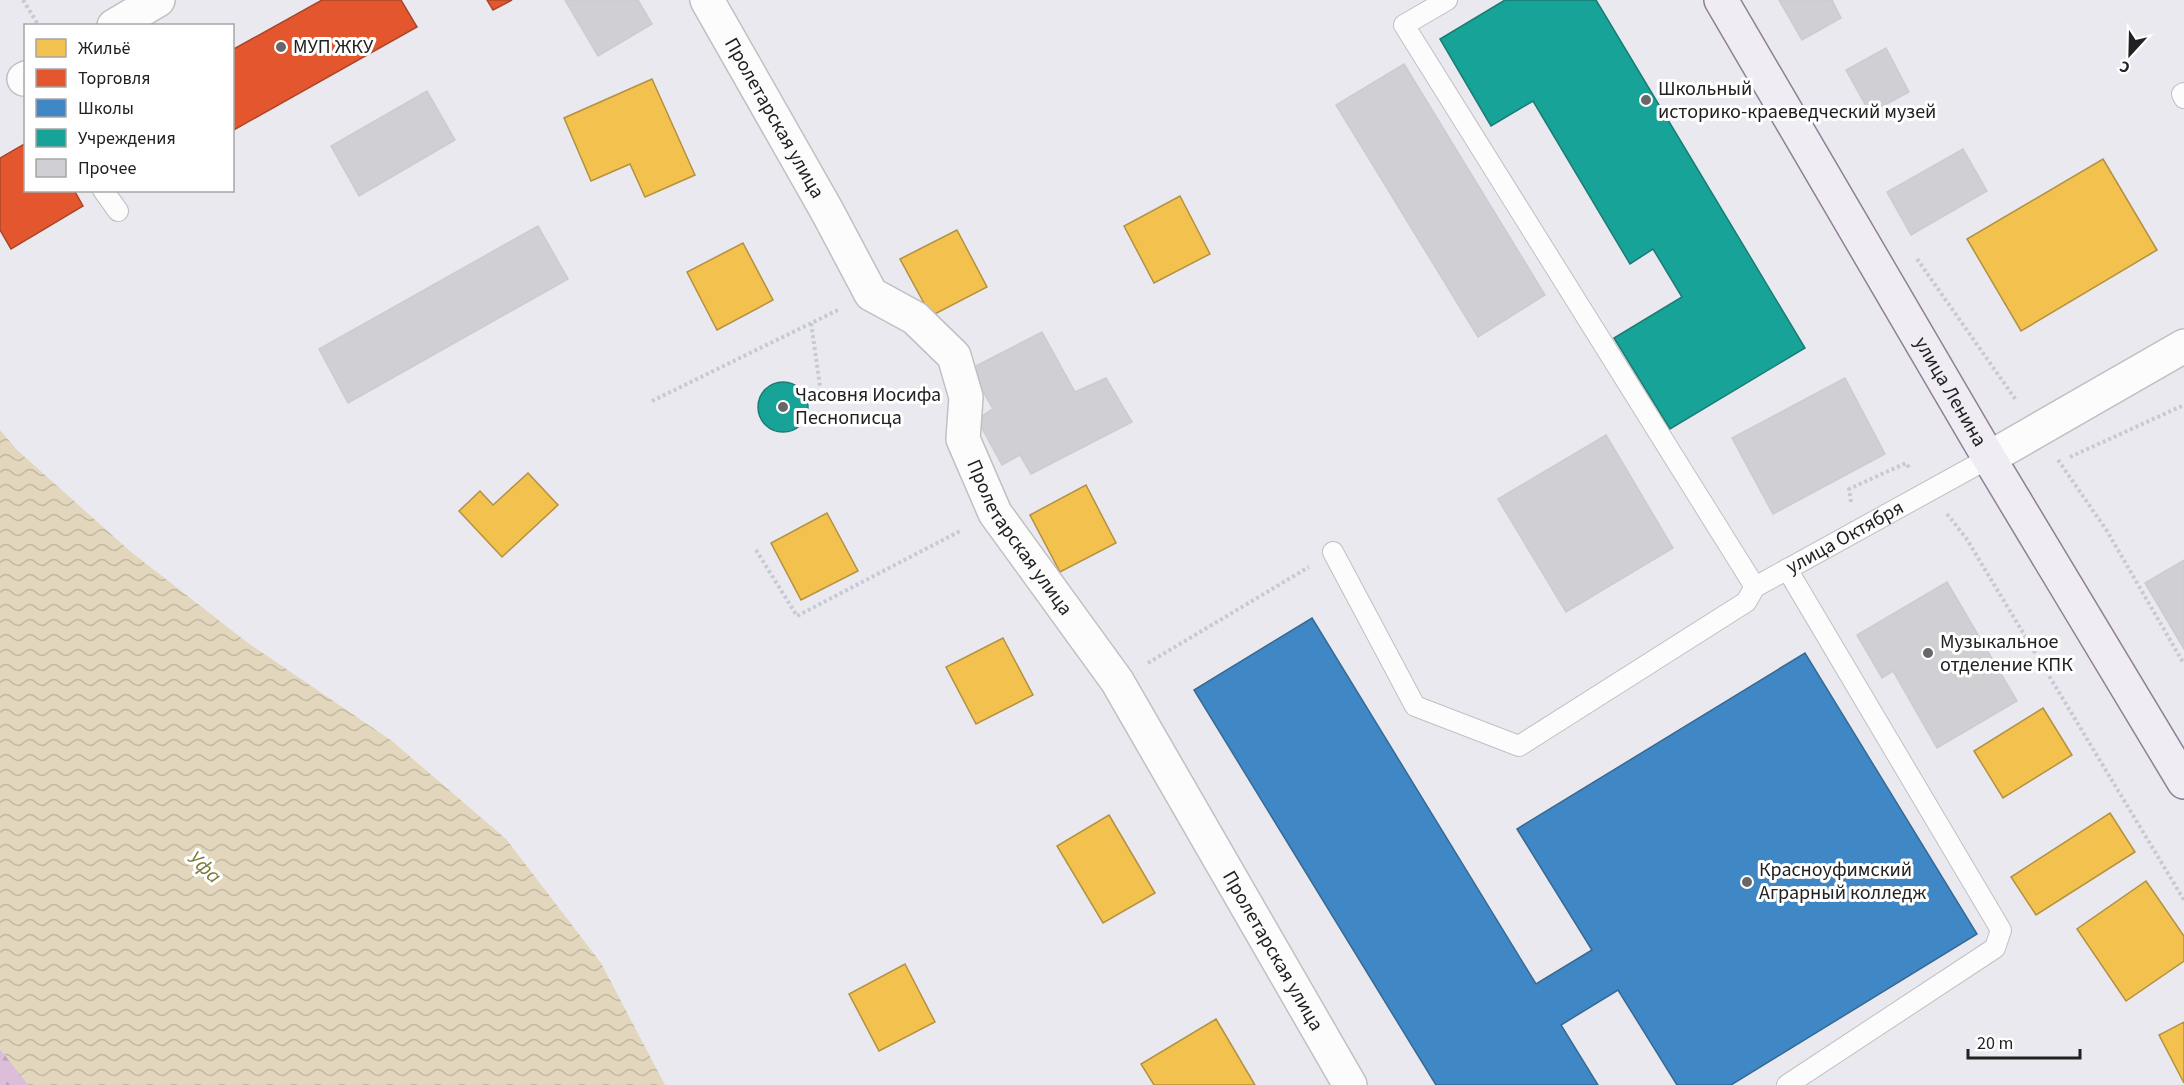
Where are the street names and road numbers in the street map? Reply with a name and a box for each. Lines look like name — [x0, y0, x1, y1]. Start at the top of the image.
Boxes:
street label: Пролетарская улица — [717, 33, 831, 204]
street label: улица Ленина — [1907, 332, 1993, 452]
street label: Пролетарская улица — [959, 455, 1079, 621]
street label: улица Октября — [1781, 494, 1909, 581]
street label: Пролетарская улица — [1215, 866, 1330, 1036]

